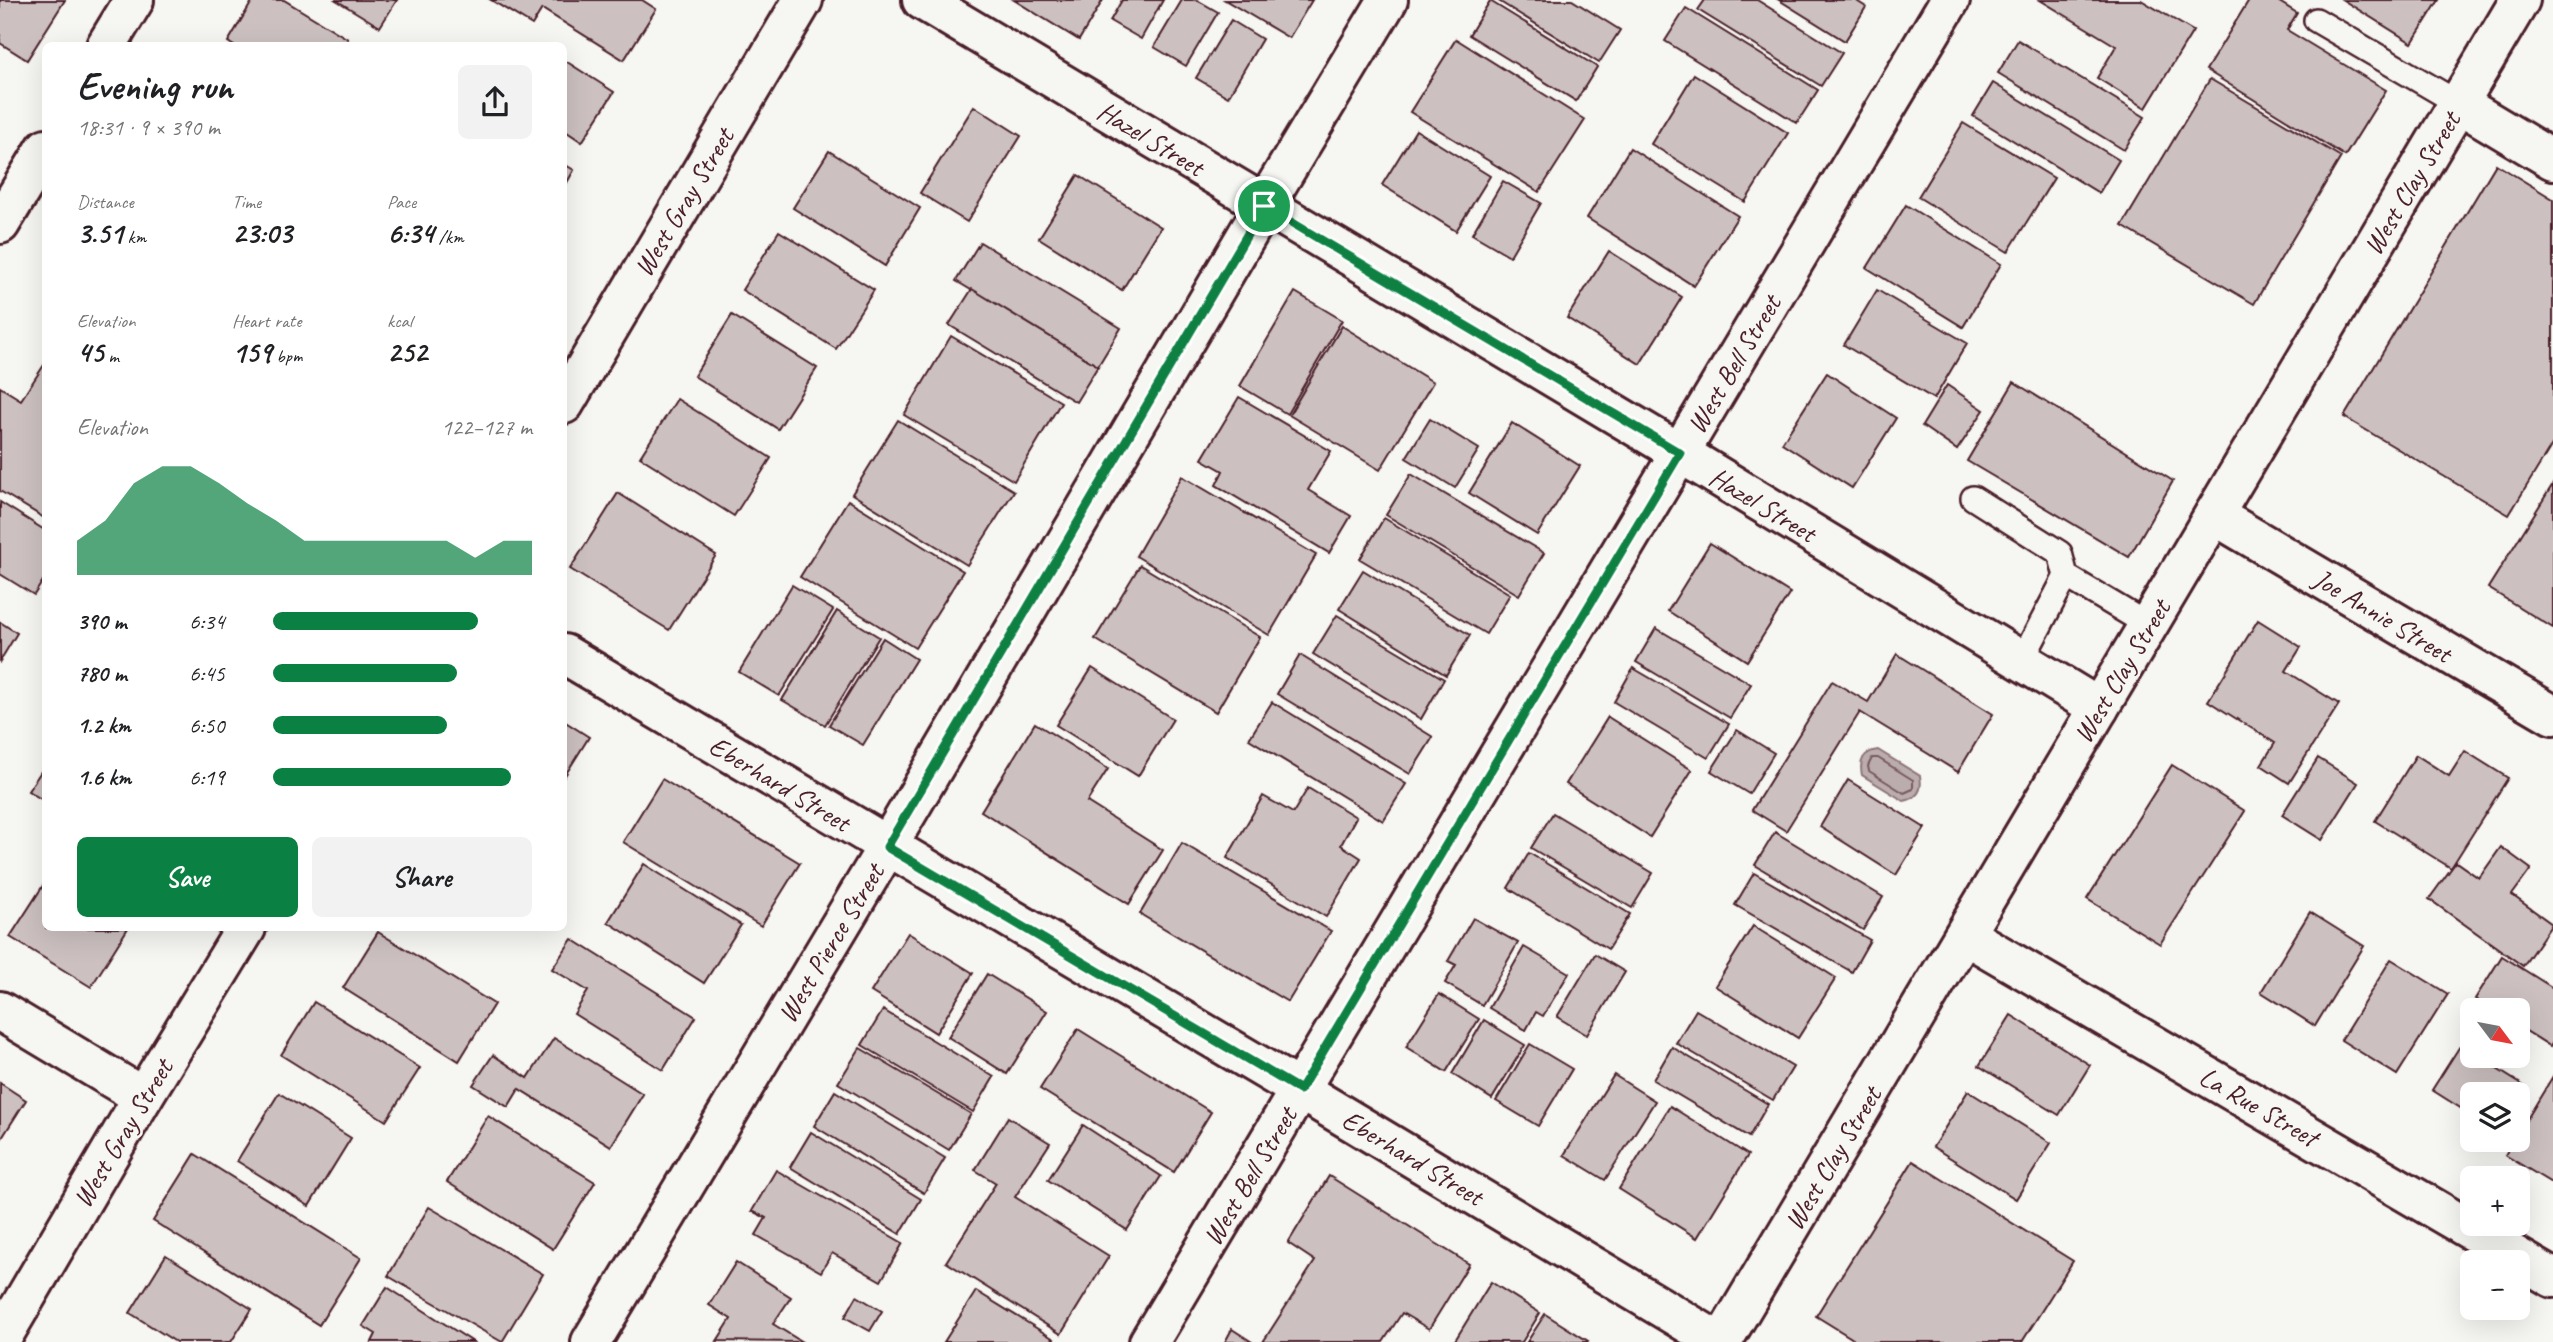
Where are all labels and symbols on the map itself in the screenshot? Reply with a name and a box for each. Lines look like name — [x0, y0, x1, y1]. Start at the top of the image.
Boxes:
street label: Hazel Street — [1091, 93, 1213, 185]
street label: West Clay Street — [2355, 103, 2469, 261]
street label: West Gray Street — [626, 120, 743, 283]
pin — [1234, 176, 1294, 236]
street label: West Bell Street — [1679, 287, 1790, 440]
street label: Hazel Street — [1703, 459, 1825, 551]
street label: Joe Annie Street — [2306, 560, 2460, 672]
street label: West Clay Street — [2065, 591, 2179, 749]
street label: Eberhard Street — [703, 728, 859, 841]
street label: West Pierce Street — [769, 855, 893, 1029]
north arrow — [2460, 998, 2530, 1068]
street label: West Gray Street — [65, 1051, 182, 1214]
street label: La Rue Street — [2193, 1059, 2327, 1156]
street label: West Clay Street — [1776, 1078, 1890, 1236]
street label: West Bell Street — [1195, 1099, 1306, 1252]
street label: Eberhard Street — [1336, 1102, 1492, 1215]

